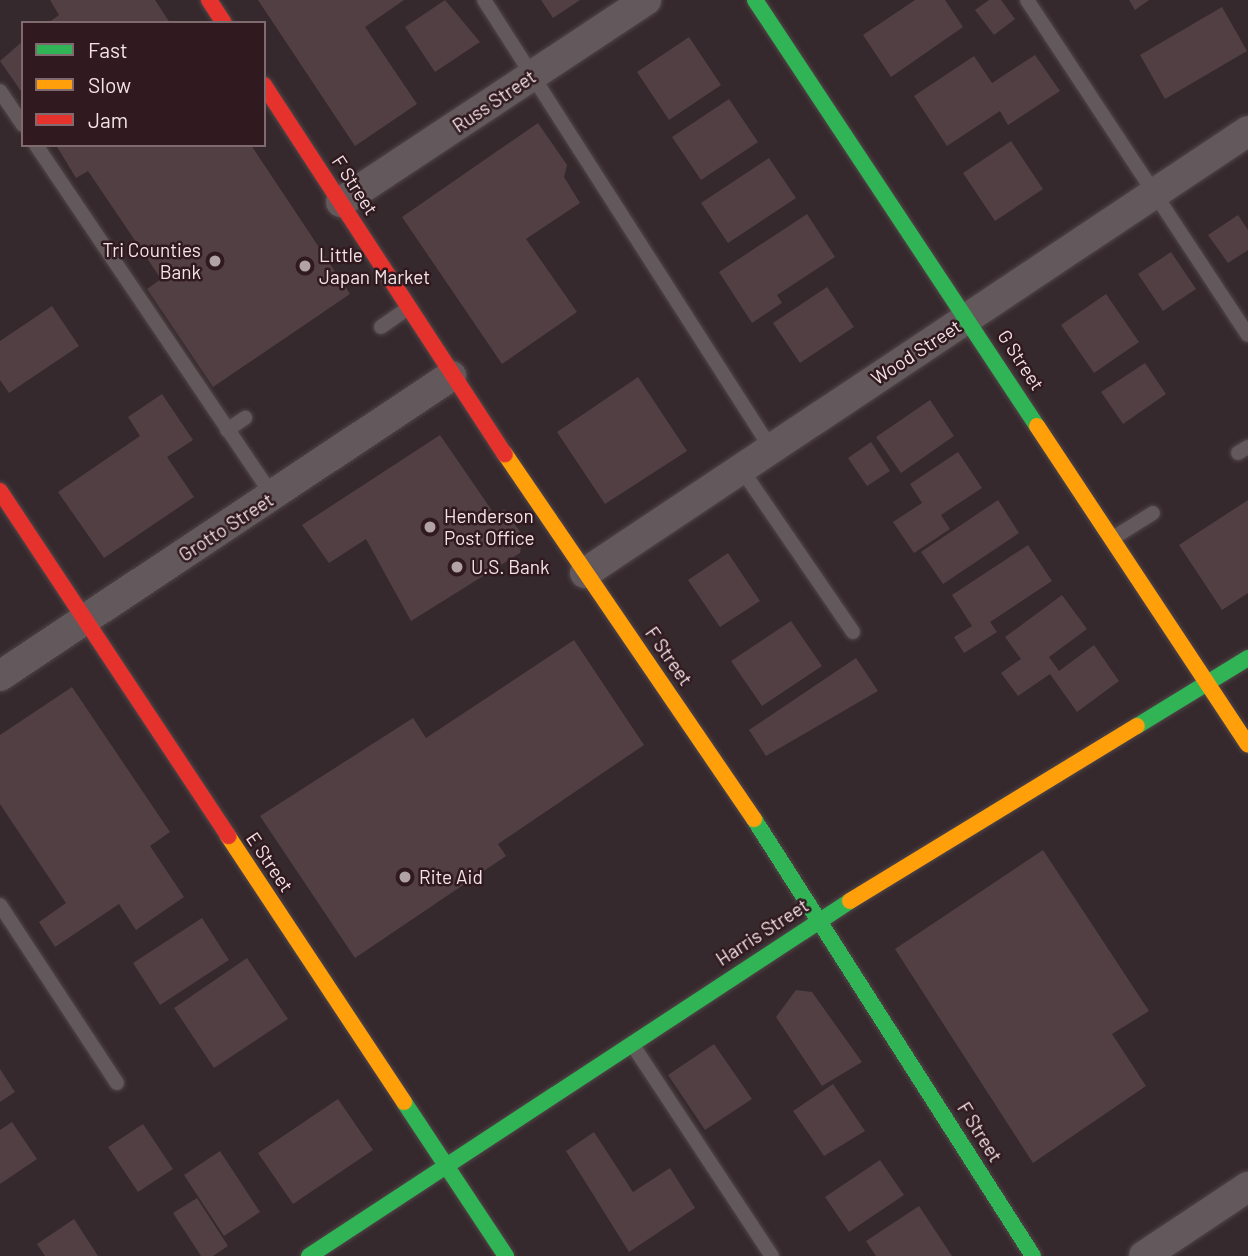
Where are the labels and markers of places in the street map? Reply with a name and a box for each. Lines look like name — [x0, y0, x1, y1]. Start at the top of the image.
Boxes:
place label: Tri Counties Bank — [102, 239, 201, 283]
place label: Little Japan Market — [319, 244, 430, 288]
marker: Tri Counties Bank — [207, 253, 223, 269]
marker: Little Japan Market — [297, 258, 313, 274]
place label: Henderson Post Office — [444, 505, 535, 549]
marker: Henderson Post Office — [422, 519, 438, 535]
place label: U.S. Bank — [471, 556, 549, 578]
marker: U.S. Bank — [449, 559, 465, 575]
place label: Rite Aid — [419, 866, 483, 888]
marker: Rite Aid — [397, 869, 413, 885]

